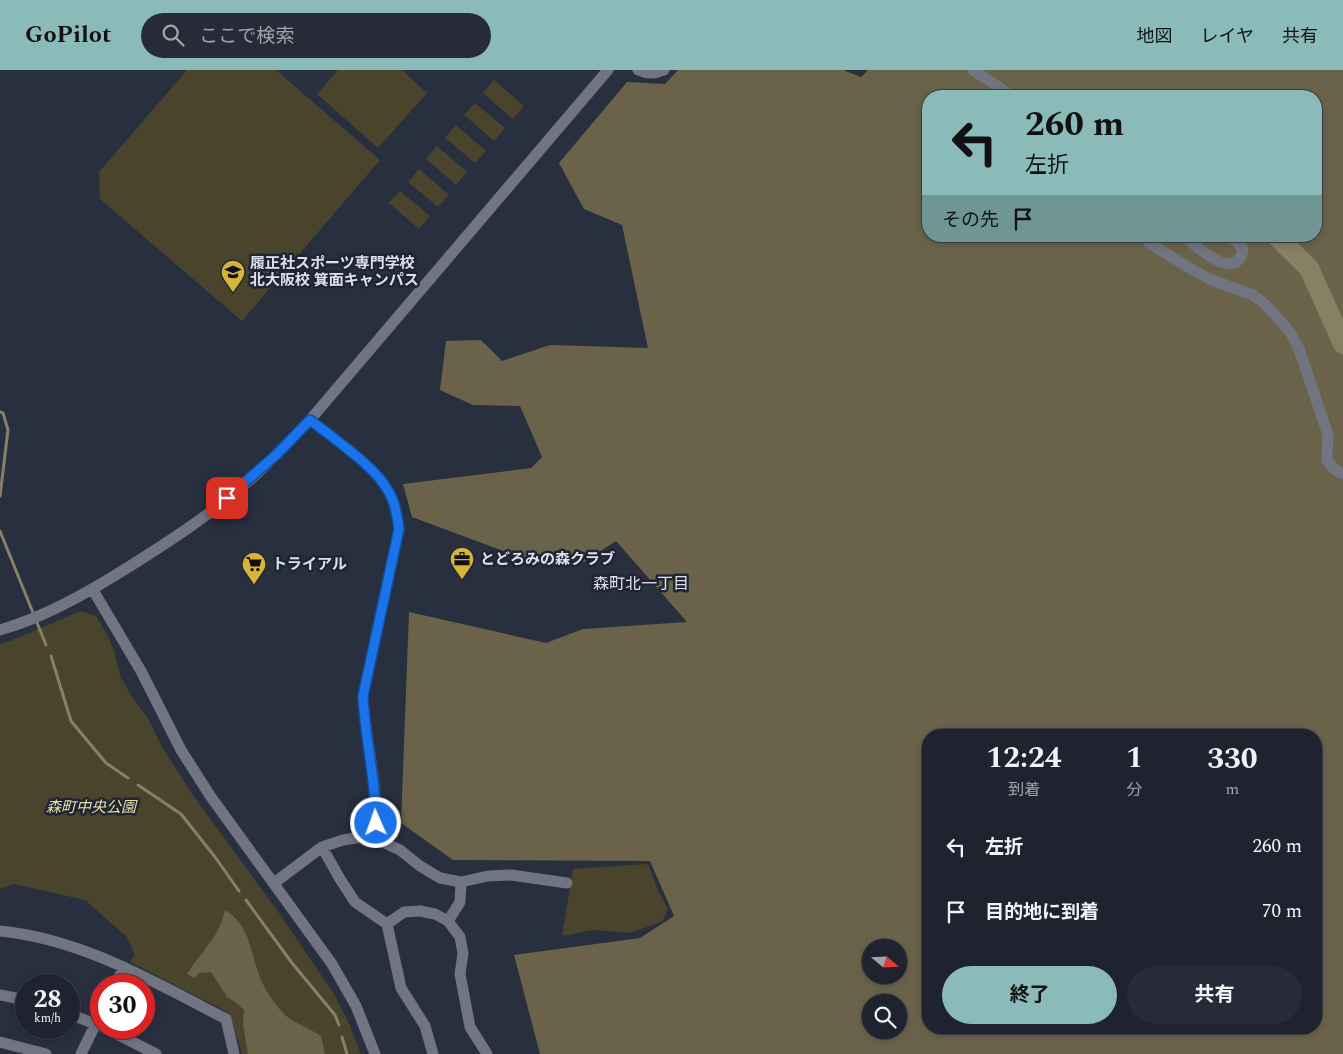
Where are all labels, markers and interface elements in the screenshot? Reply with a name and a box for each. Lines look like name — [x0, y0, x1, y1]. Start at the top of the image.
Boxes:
search box — [141, 13, 491, 58]
text: GoPilot — [25, 17, 111, 53]
icon: search — [159, 21, 187, 49]
text: ここで検索 — [199, 22, 294, 51]
text: 地図 — [1137, 23, 1173, 50]
text: レイヤ — [1201, 23, 1254, 50]
text: 共有 — [1282, 23, 1318, 50]
text: 260 m — [1025, 98, 1124, 151]
icon: left — [942, 110, 1007, 175]
text: 左折 — [1025, 149, 1069, 182]
icon: arrive — [1009, 205, 1037, 233]
text: その先 — [942, 206, 999, 235]
place label: 履正社スポーツ専門学校 北大阪校 箕面キャンパス — [250, 252, 419, 292]
school or university icon: 履正社スポーツ専門学校 北大阪校 箕面キャンパス — [220, 259, 246, 293]
pin — [206, 477, 248, 519]
icon: arrive — [213, 484, 241, 512]
office icon: とどろみの森クラブ — [449, 546, 475, 580]
place label: とどろみの森クラブ — [480, 548, 615, 571]
supermarket icon: トライアル — [241, 551, 267, 585]
place label: トライアル — [272, 553, 347, 576]
district label: 森町北一丁目 — [593, 572, 689, 596]
text: 12:24 — [986, 735, 1062, 781]
text: 1 — [1126, 735, 1143, 781]
text: 330 — [1207, 736, 1258, 782]
text: m — [1226, 777, 1239, 801]
text: 到着 — [1008, 778, 1040, 802]
text: 分 — [1126, 778, 1142, 802]
park label: 森町中央公園 — [46, 796, 138, 819]
position arrow — [349, 796, 401, 848]
text: 260 m — [1252, 832, 1302, 861]
icon: left — [942, 833, 970, 861]
text: 左折 — [985, 833, 1023, 862]
text: 70 m — [1262, 897, 1302, 926]
icon: arrive — [942, 898, 970, 926]
text: 目的地に到着 — [985, 898, 1099, 927]
north arrow — [862, 939, 908, 984]
map controls — [862, 939, 907, 1039]
button: 終了 — [942, 966, 1117, 1024]
button: 共有 — [1127, 966, 1302, 1024]
speed limit sign: 30 — [90, 974, 155, 1039]
text: 28 — [33, 981, 62, 1019]
button: search — [862, 994, 907, 1039]
text: km/h — [34, 1009, 61, 1028]

